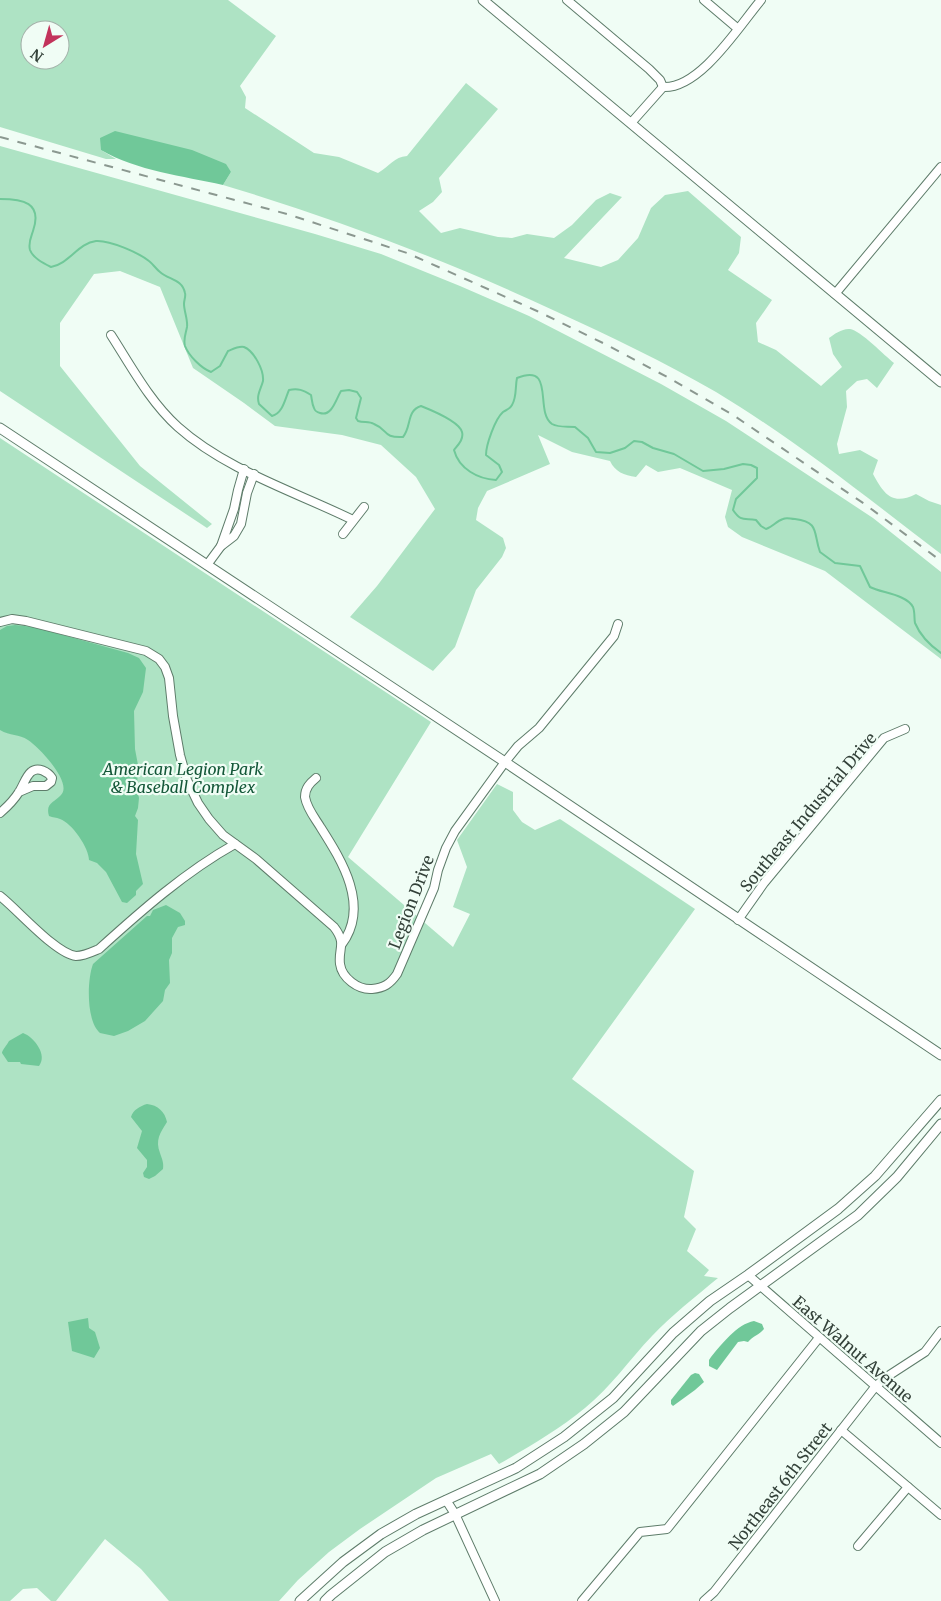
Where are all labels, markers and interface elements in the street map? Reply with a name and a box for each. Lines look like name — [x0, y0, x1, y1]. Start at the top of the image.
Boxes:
north arrow — [20, 20, 70, 70]
text: N — [27, 45, 47, 66]
street label: Southeast Industrial Drive — [735, 728, 881, 896]
park label: American Legion Park & Baseball Complex — [101, 759, 263, 797]
street label: Legion Drive — [384, 852, 438, 952]
street label: East Walnut Avenue — [789, 1291, 917, 1407]
street label: Northeast 6th Street — [724, 1418, 836, 1554]

